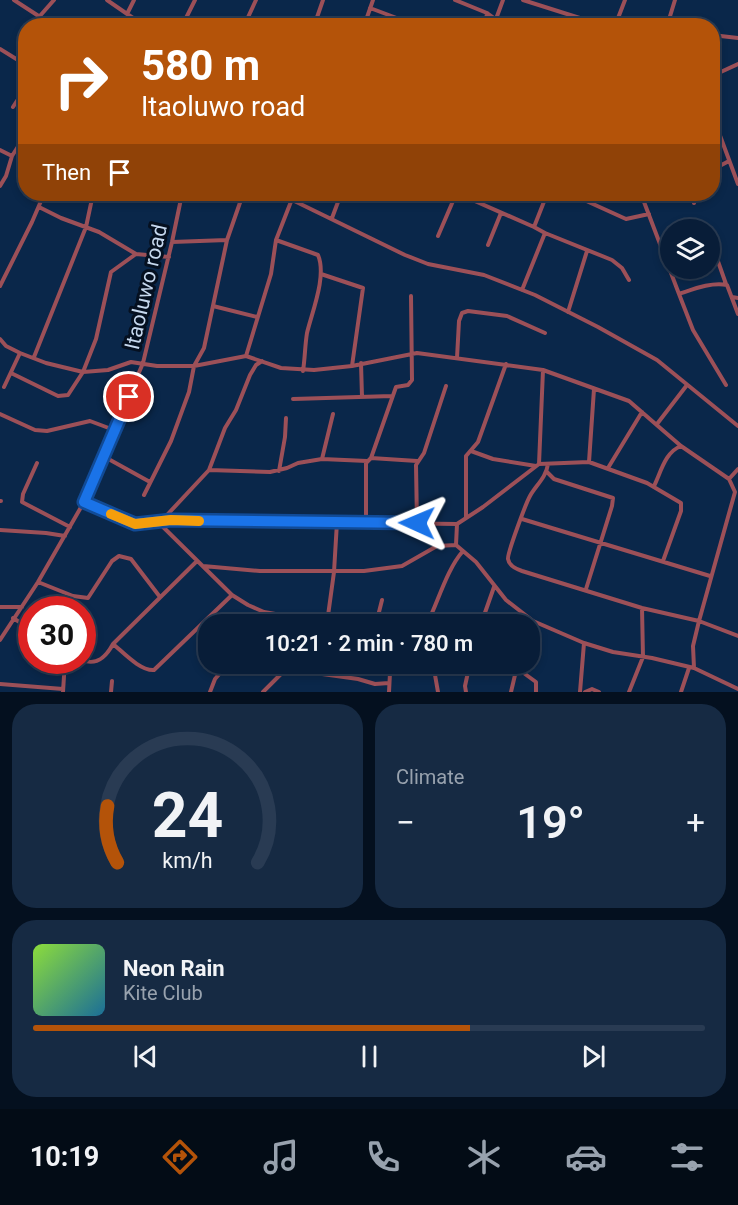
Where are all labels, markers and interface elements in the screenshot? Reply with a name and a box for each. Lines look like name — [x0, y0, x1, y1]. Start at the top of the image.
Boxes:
text: 580 m — [141, 41, 260, 90]
icon: right — [42, 42, 120, 120]
text: Itaoluwo road — [141, 91, 305, 123]
icon: arrive — [103, 156, 136, 189]
text: Then — [42, 160, 91, 185]
map controls — [660, 219, 720, 279]
button: layers — [660, 219, 720, 279]
street label: Itaoluwo road — [120, 222, 172, 352]
pin — [103, 371, 154, 422]
icon: arrive — [112, 380, 145, 413]
position arrow — [385, 491, 449, 555]
speed limit sign: 30 — [18, 596, 96, 674]
text: 10:21 · 2 min · 780 m — [265, 631, 473, 656]
text: Climate — [396, 765, 464, 789]
text: 24 — [152, 779, 223, 852]
text: 19° — [516, 796, 585, 849]
text: − — [396, 803, 415, 842]
text: + — [686, 803, 705, 842]
text: km/h — [162, 848, 213, 873]
text: Neon Rain — [123, 956, 225, 981]
text: Kite Club — [123, 981, 203, 1005]
icon: previous — [129, 1040, 162, 1073]
icon: pause — [353, 1040, 386, 1073]
icon: next — [577, 1040, 610, 1073]
icon: directions — [159, 1136, 201, 1178]
icon: music — [260, 1136, 302, 1178]
icon: phone — [362, 1136, 404, 1178]
icon: climate — [463, 1136, 505, 1178]
icon: car — [565, 1136, 607, 1178]
icon: filters — [666, 1136, 708, 1178]
text: 10:19 — [30, 1141, 99, 1173]

